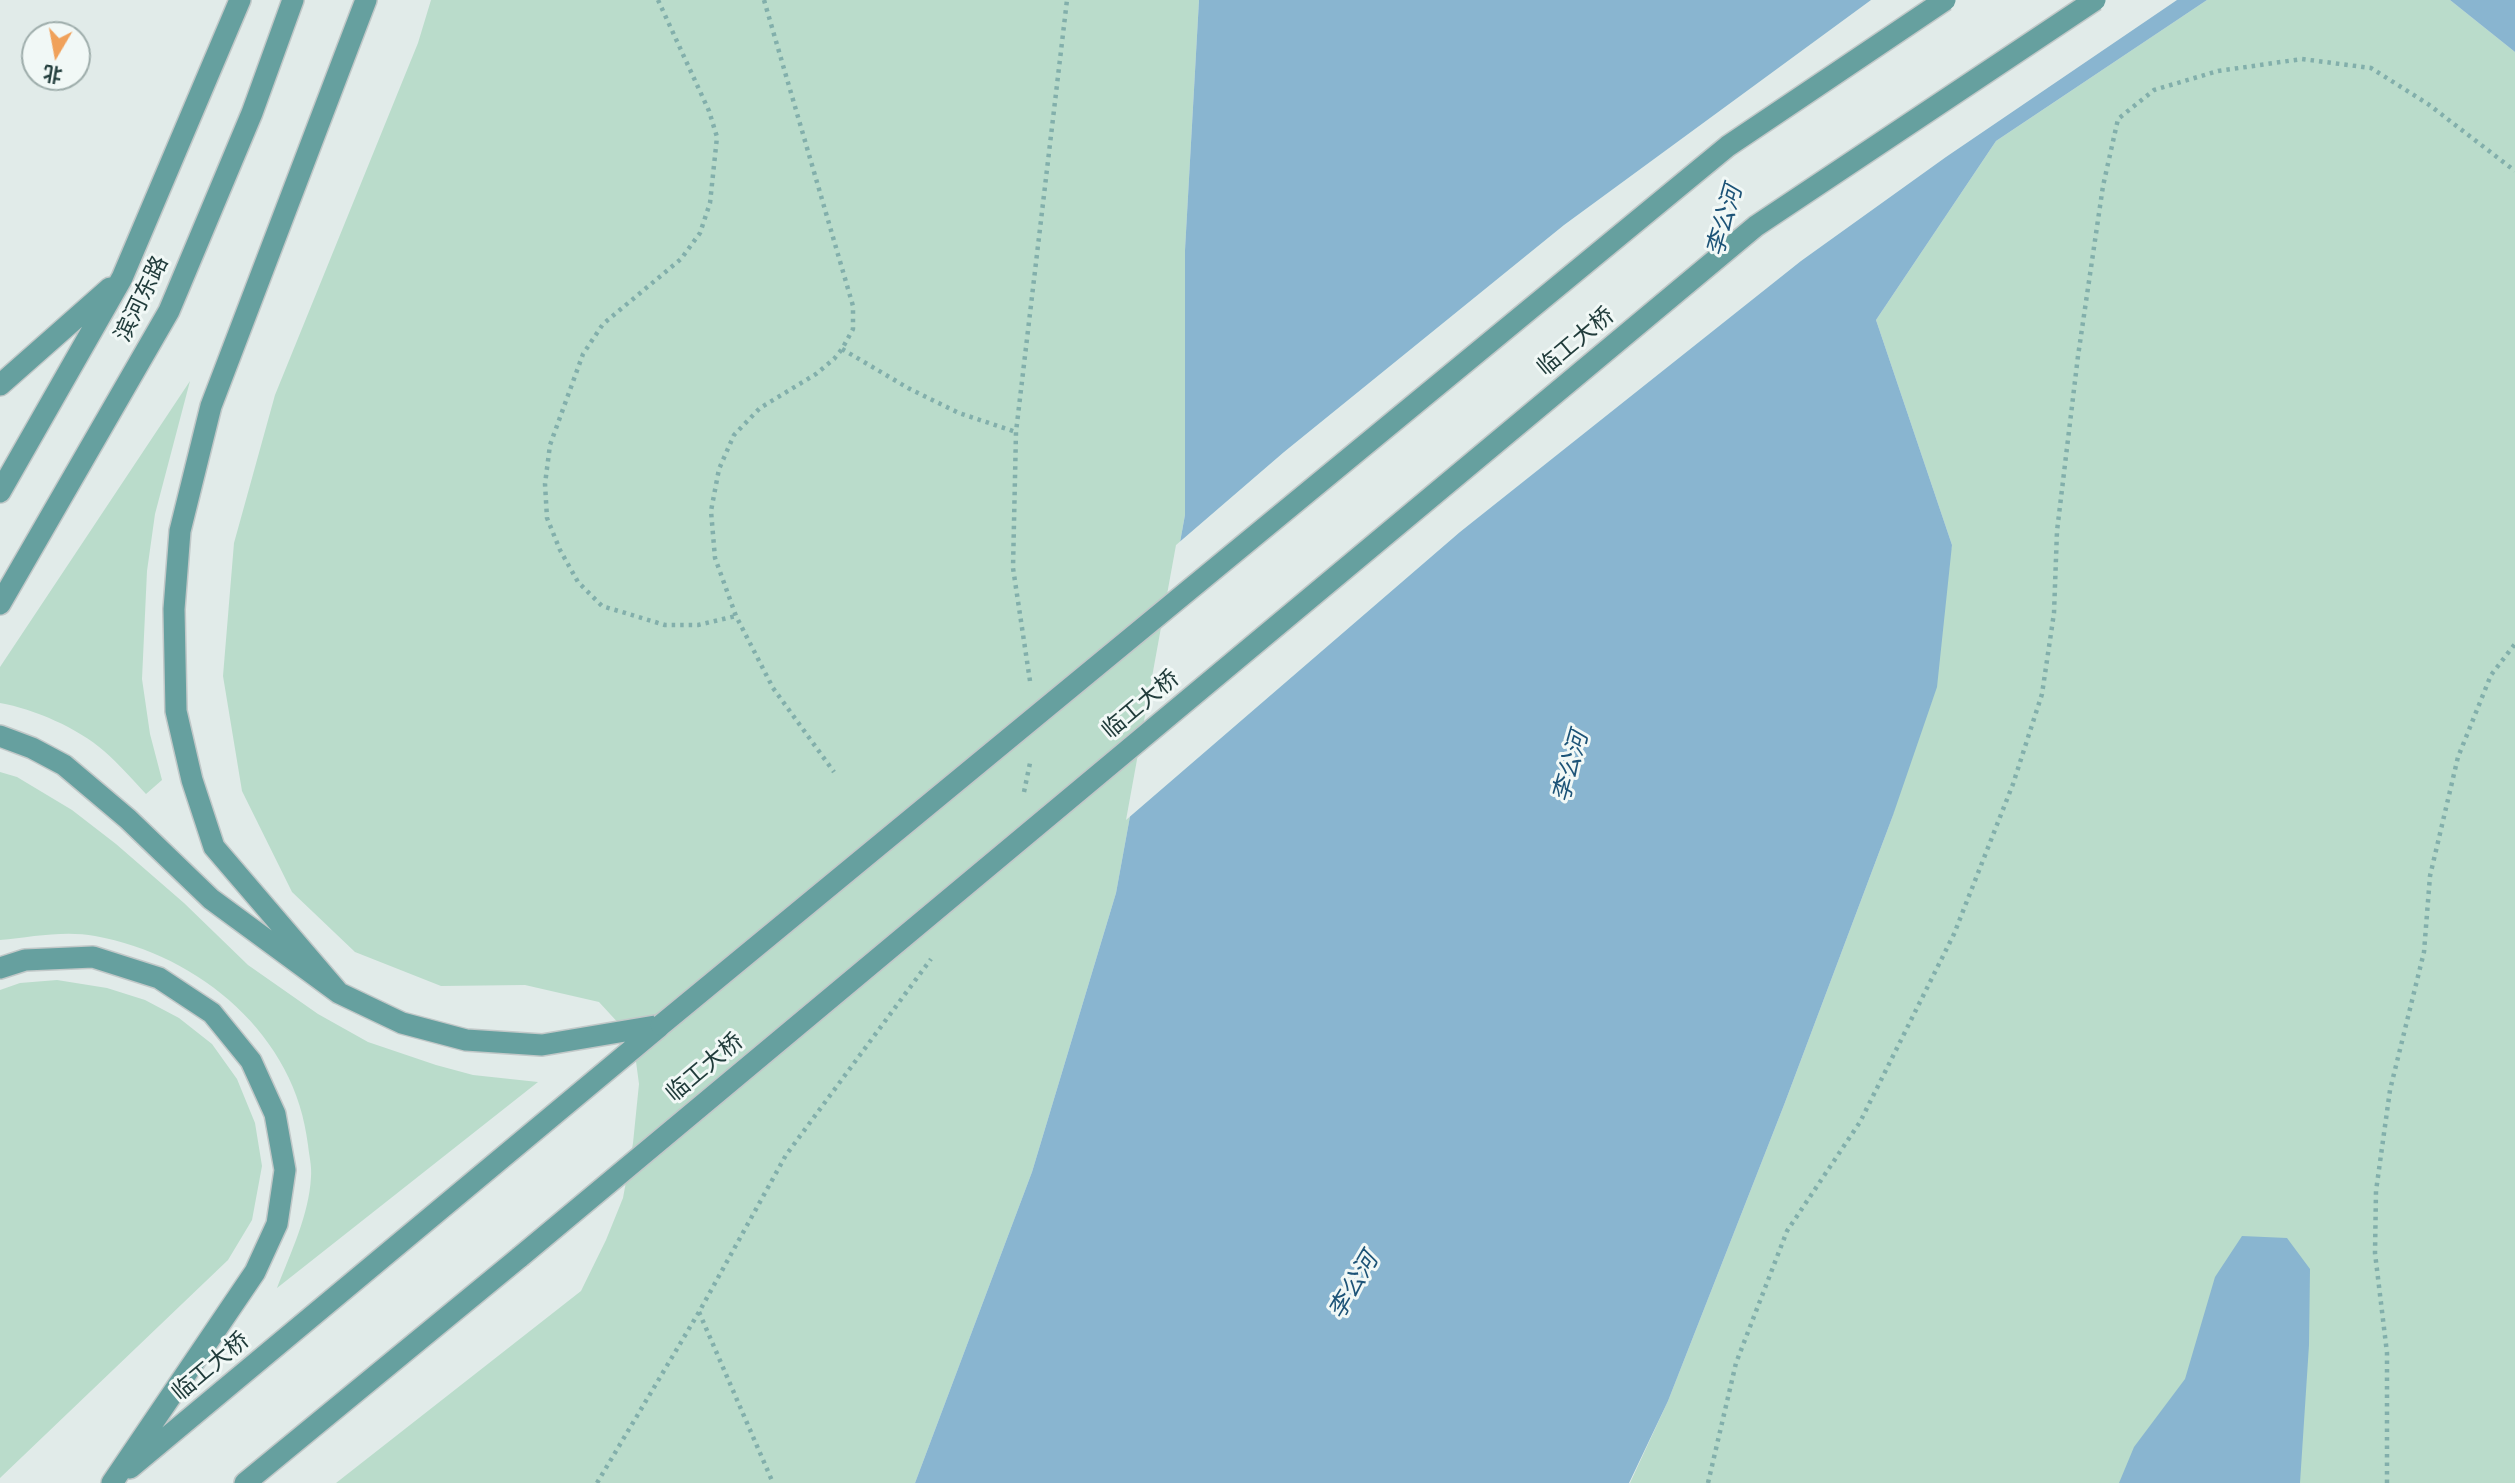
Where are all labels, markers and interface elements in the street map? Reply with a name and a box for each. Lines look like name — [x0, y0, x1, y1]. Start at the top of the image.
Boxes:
north arrow — [21, 21, 91, 91]
text: 北 — [41, 60, 64, 89]
water label: 李公河 — [1701, 182, 1749, 260]
street label: 滨河东路 — [109, 252, 175, 346]
street label: 临工大桥 — [1532, 302, 1620, 382]
street label: 临工大桥 — [1097, 665, 1185, 745]
water label: 李公河 — [1547, 728, 1595, 806]
street label: 临工大桥 — [661, 1028, 749, 1108]
water label: 李公河 — [1323, 1248, 1385, 1324]
street label: 临工大桥 — [167, 1327, 255, 1407]

